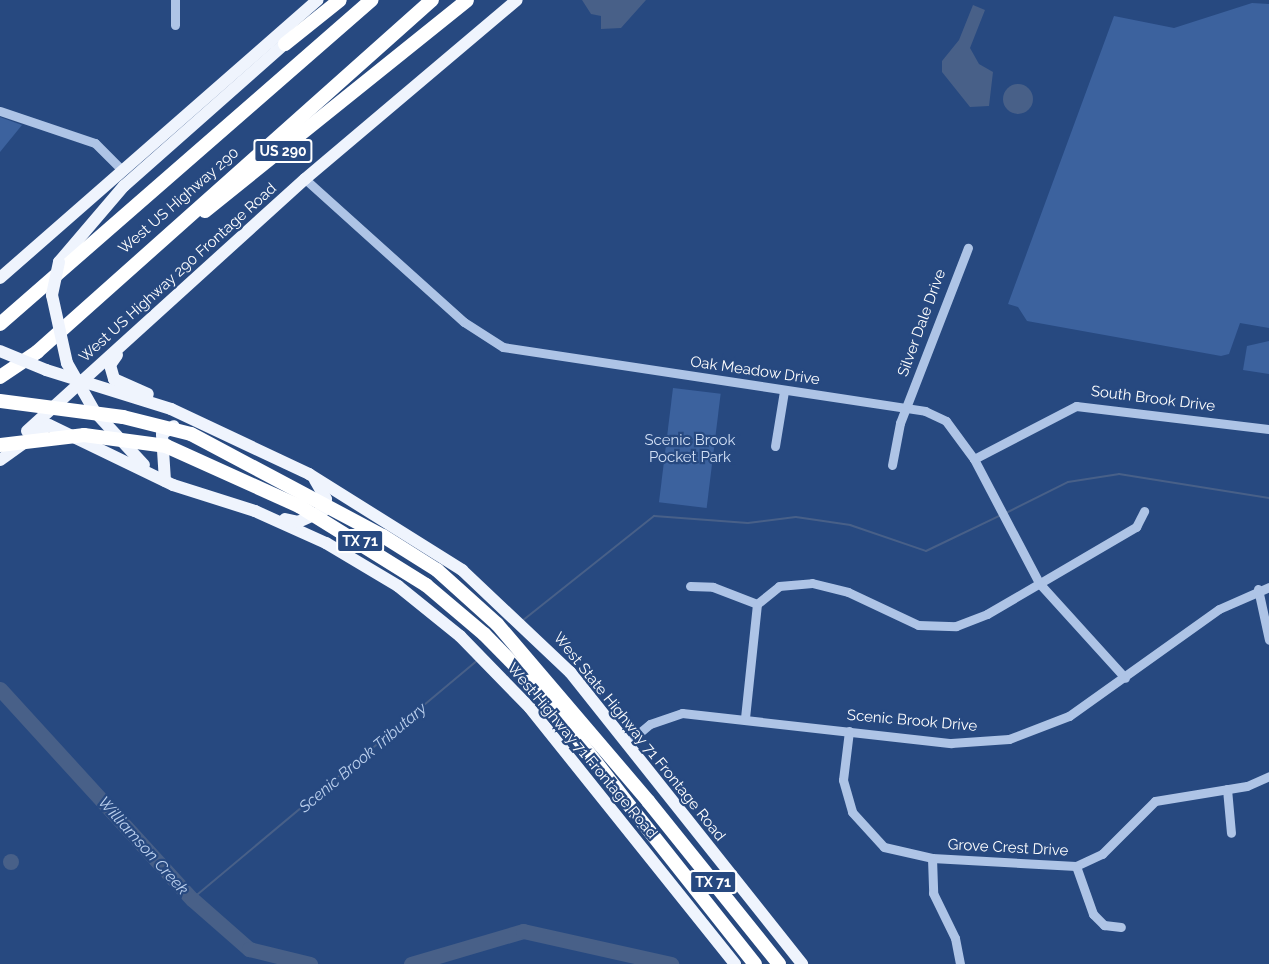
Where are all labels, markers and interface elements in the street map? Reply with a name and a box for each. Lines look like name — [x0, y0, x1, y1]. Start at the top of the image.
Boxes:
road number: US 290 — [253, 140, 313, 162]
street label: West US Highway 290 — [115, 144, 243, 258]
street label: West US Highway 290 Frontage Road — [76, 179, 280, 367]
street label: Silver Dale Drive — [894, 267, 950, 379]
street label: Oak Meadow Drive — [689, 353, 821, 389]
street label: South Brook Drive — [1090, 382, 1216, 416]
park label: Scenic Brook Pocket Park — [645, 431, 735, 466]
road number: TX 71 — [336, 530, 384, 552]
street label: West State Highway 71 Frontage Road — [549, 629, 729, 845]
street label: West Highway 71 Frontage Road — [503, 659, 661, 843]
water label: Scenic Brook Tributary — [295, 699, 431, 817]
street label: Scenic Brook Drive — [846, 706, 978, 736]
water label: Williamson Creek — [94, 793, 192, 899]
street label: Grove Crest Drive — [947, 836, 1069, 860]
road number: TX 71 — [689, 871, 737, 893]

